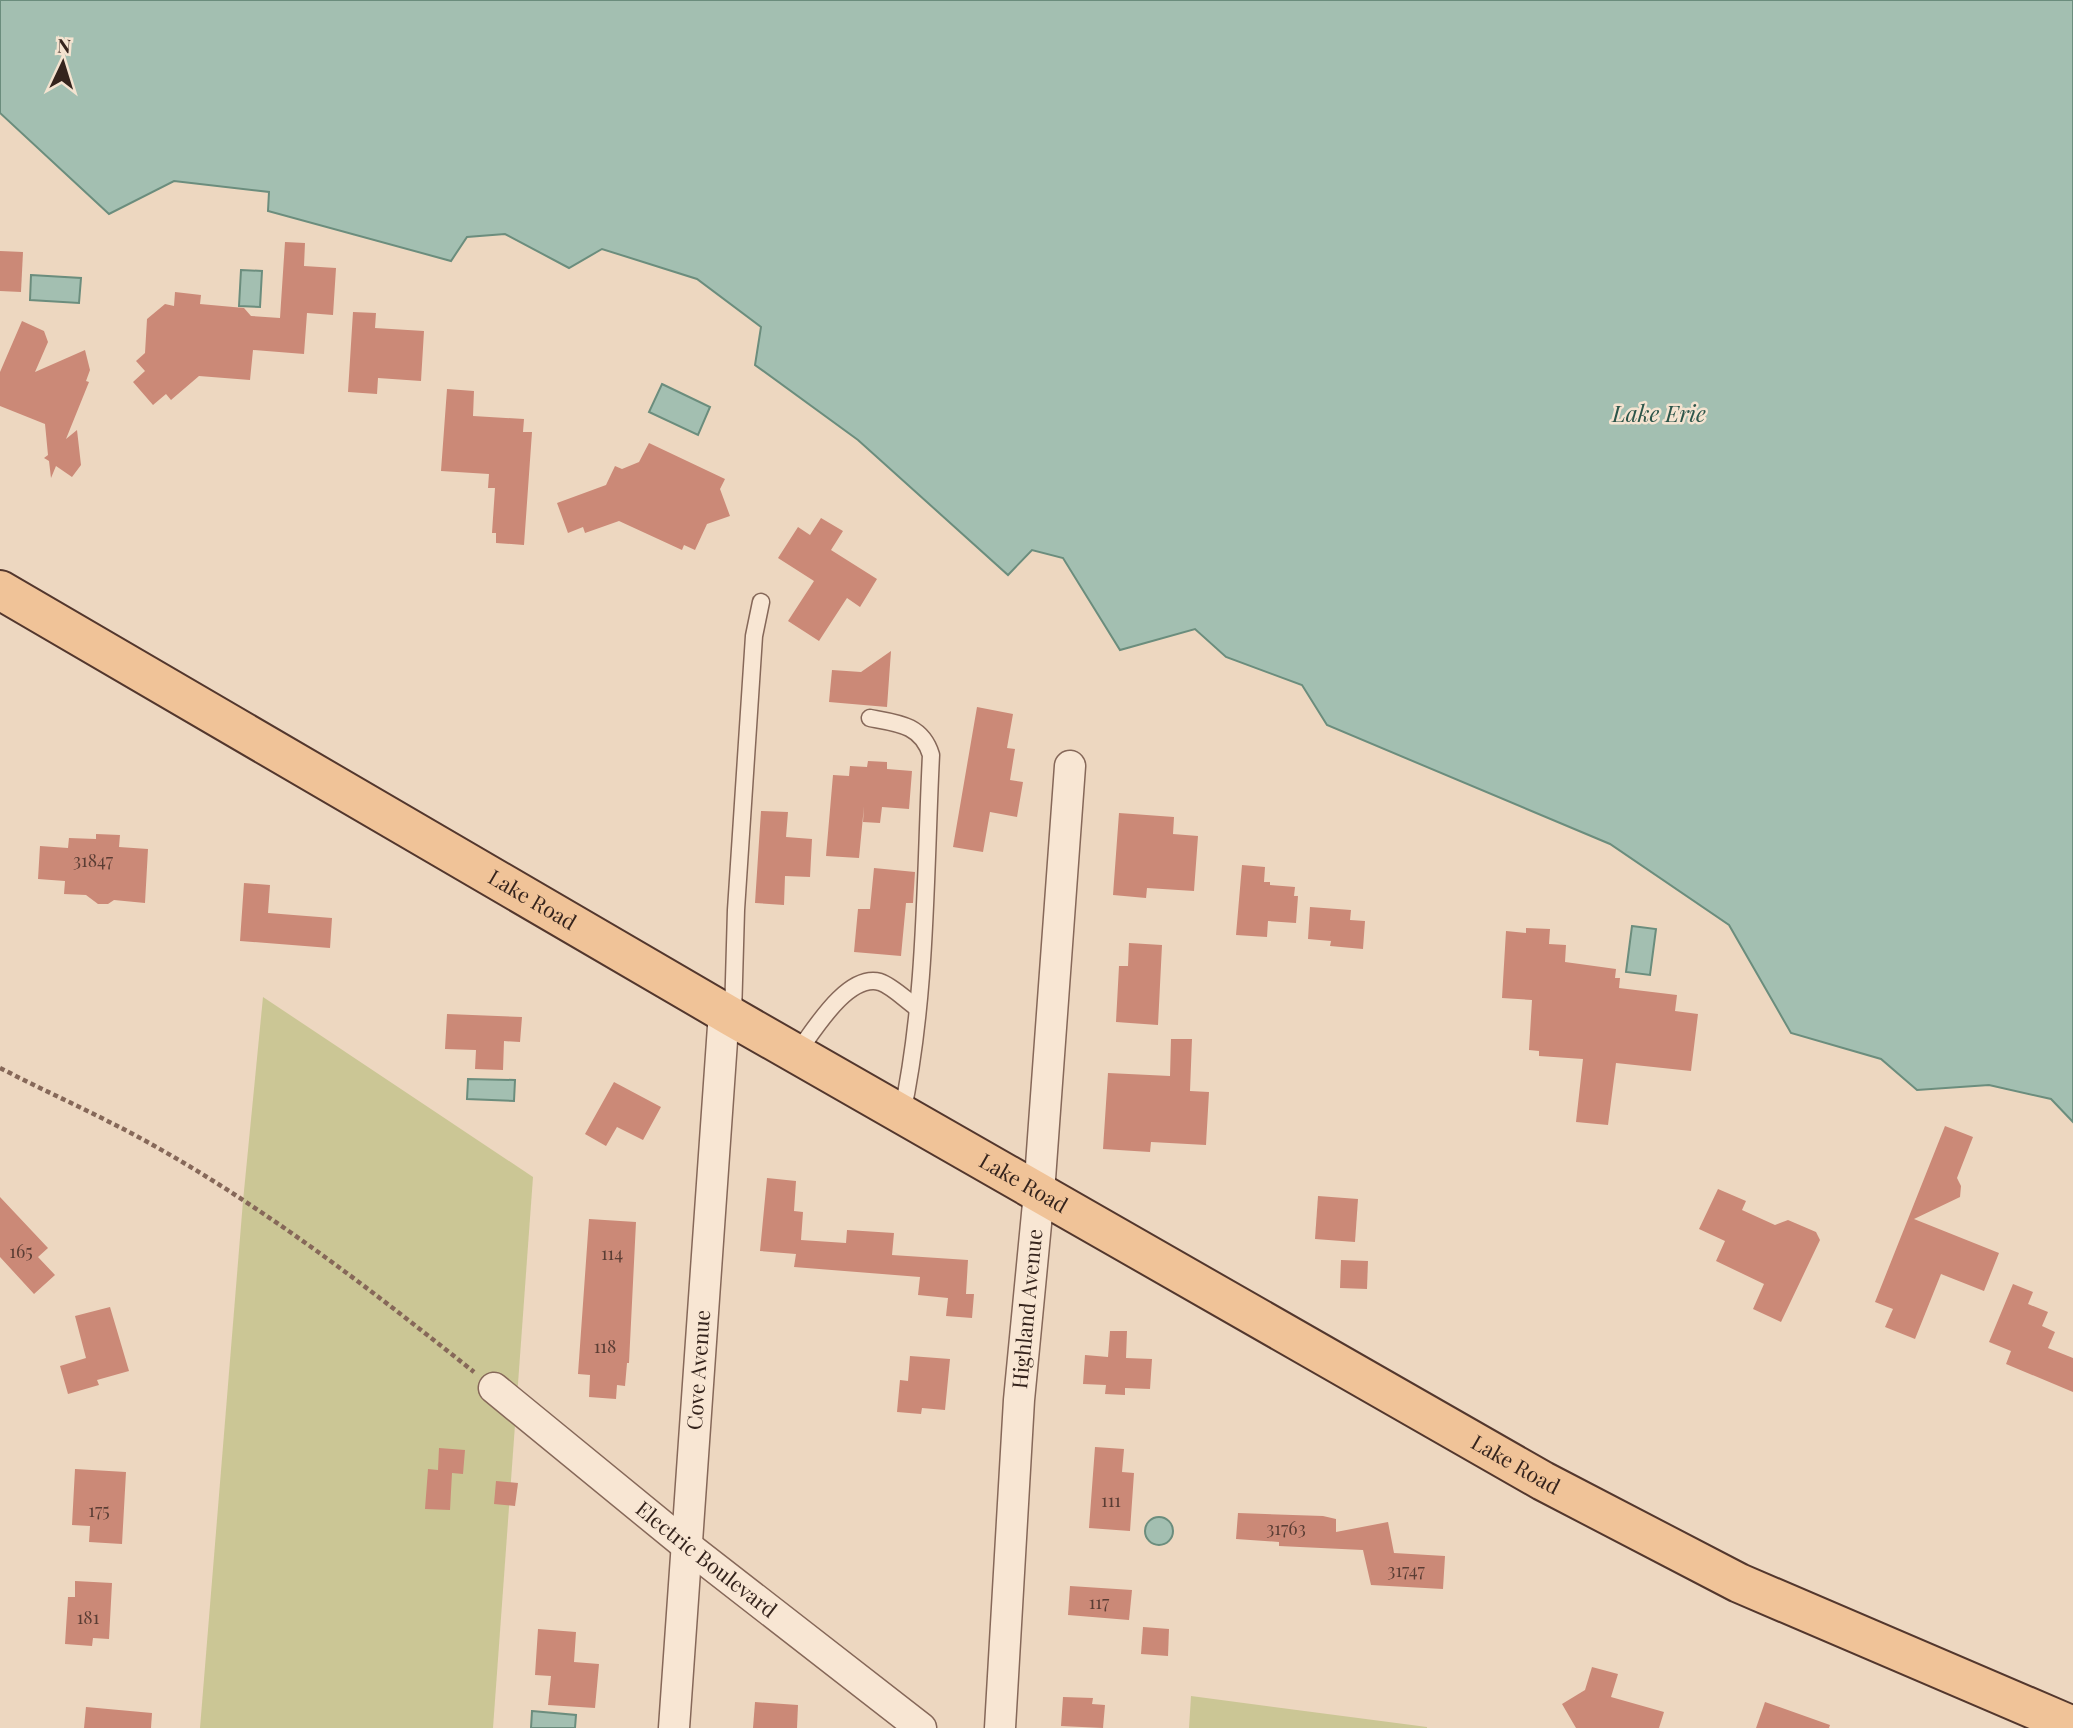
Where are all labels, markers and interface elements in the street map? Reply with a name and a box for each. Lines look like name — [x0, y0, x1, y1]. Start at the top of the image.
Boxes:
north arrow — [28, 28, 98, 98]
text: N — [57, 32, 72, 59]
water label: Lake Erie — [1611, 397, 1706, 428]
house number: 31847 — [73, 848, 114, 872]
street label: Lake Road — [484, 862, 582, 935]
street label: Lake Road — [975, 1146, 1074, 1218]
street label: Highland Avenue — [1004, 1227, 1047, 1390]
house number: 165 — [9, 1239, 33, 1263]
house number: 114 — [601, 1241, 623, 1265]
street label: Cove Avenue — [679, 1309, 715, 1431]
house number: 118 — [594, 1334, 616, 1358]
street label: Lake Road — [1467, 1427, 1565, 1499]
house number: 111 — [1101, 1488, 1121, 1512]
street label: Electric Boulevard — [631, 1494, 784, 1623]
house number: 175 — [88, 1498, 110, 1522]
house number: 31763 — [1266, 1516, 1306, 1540]
house number: 31747 — [1387, 1558, 1425, 1582]
house number: 117 — [1089, 1590, 1110, 1614]
house number: 181 — [77, 1605, 100, 1629]

